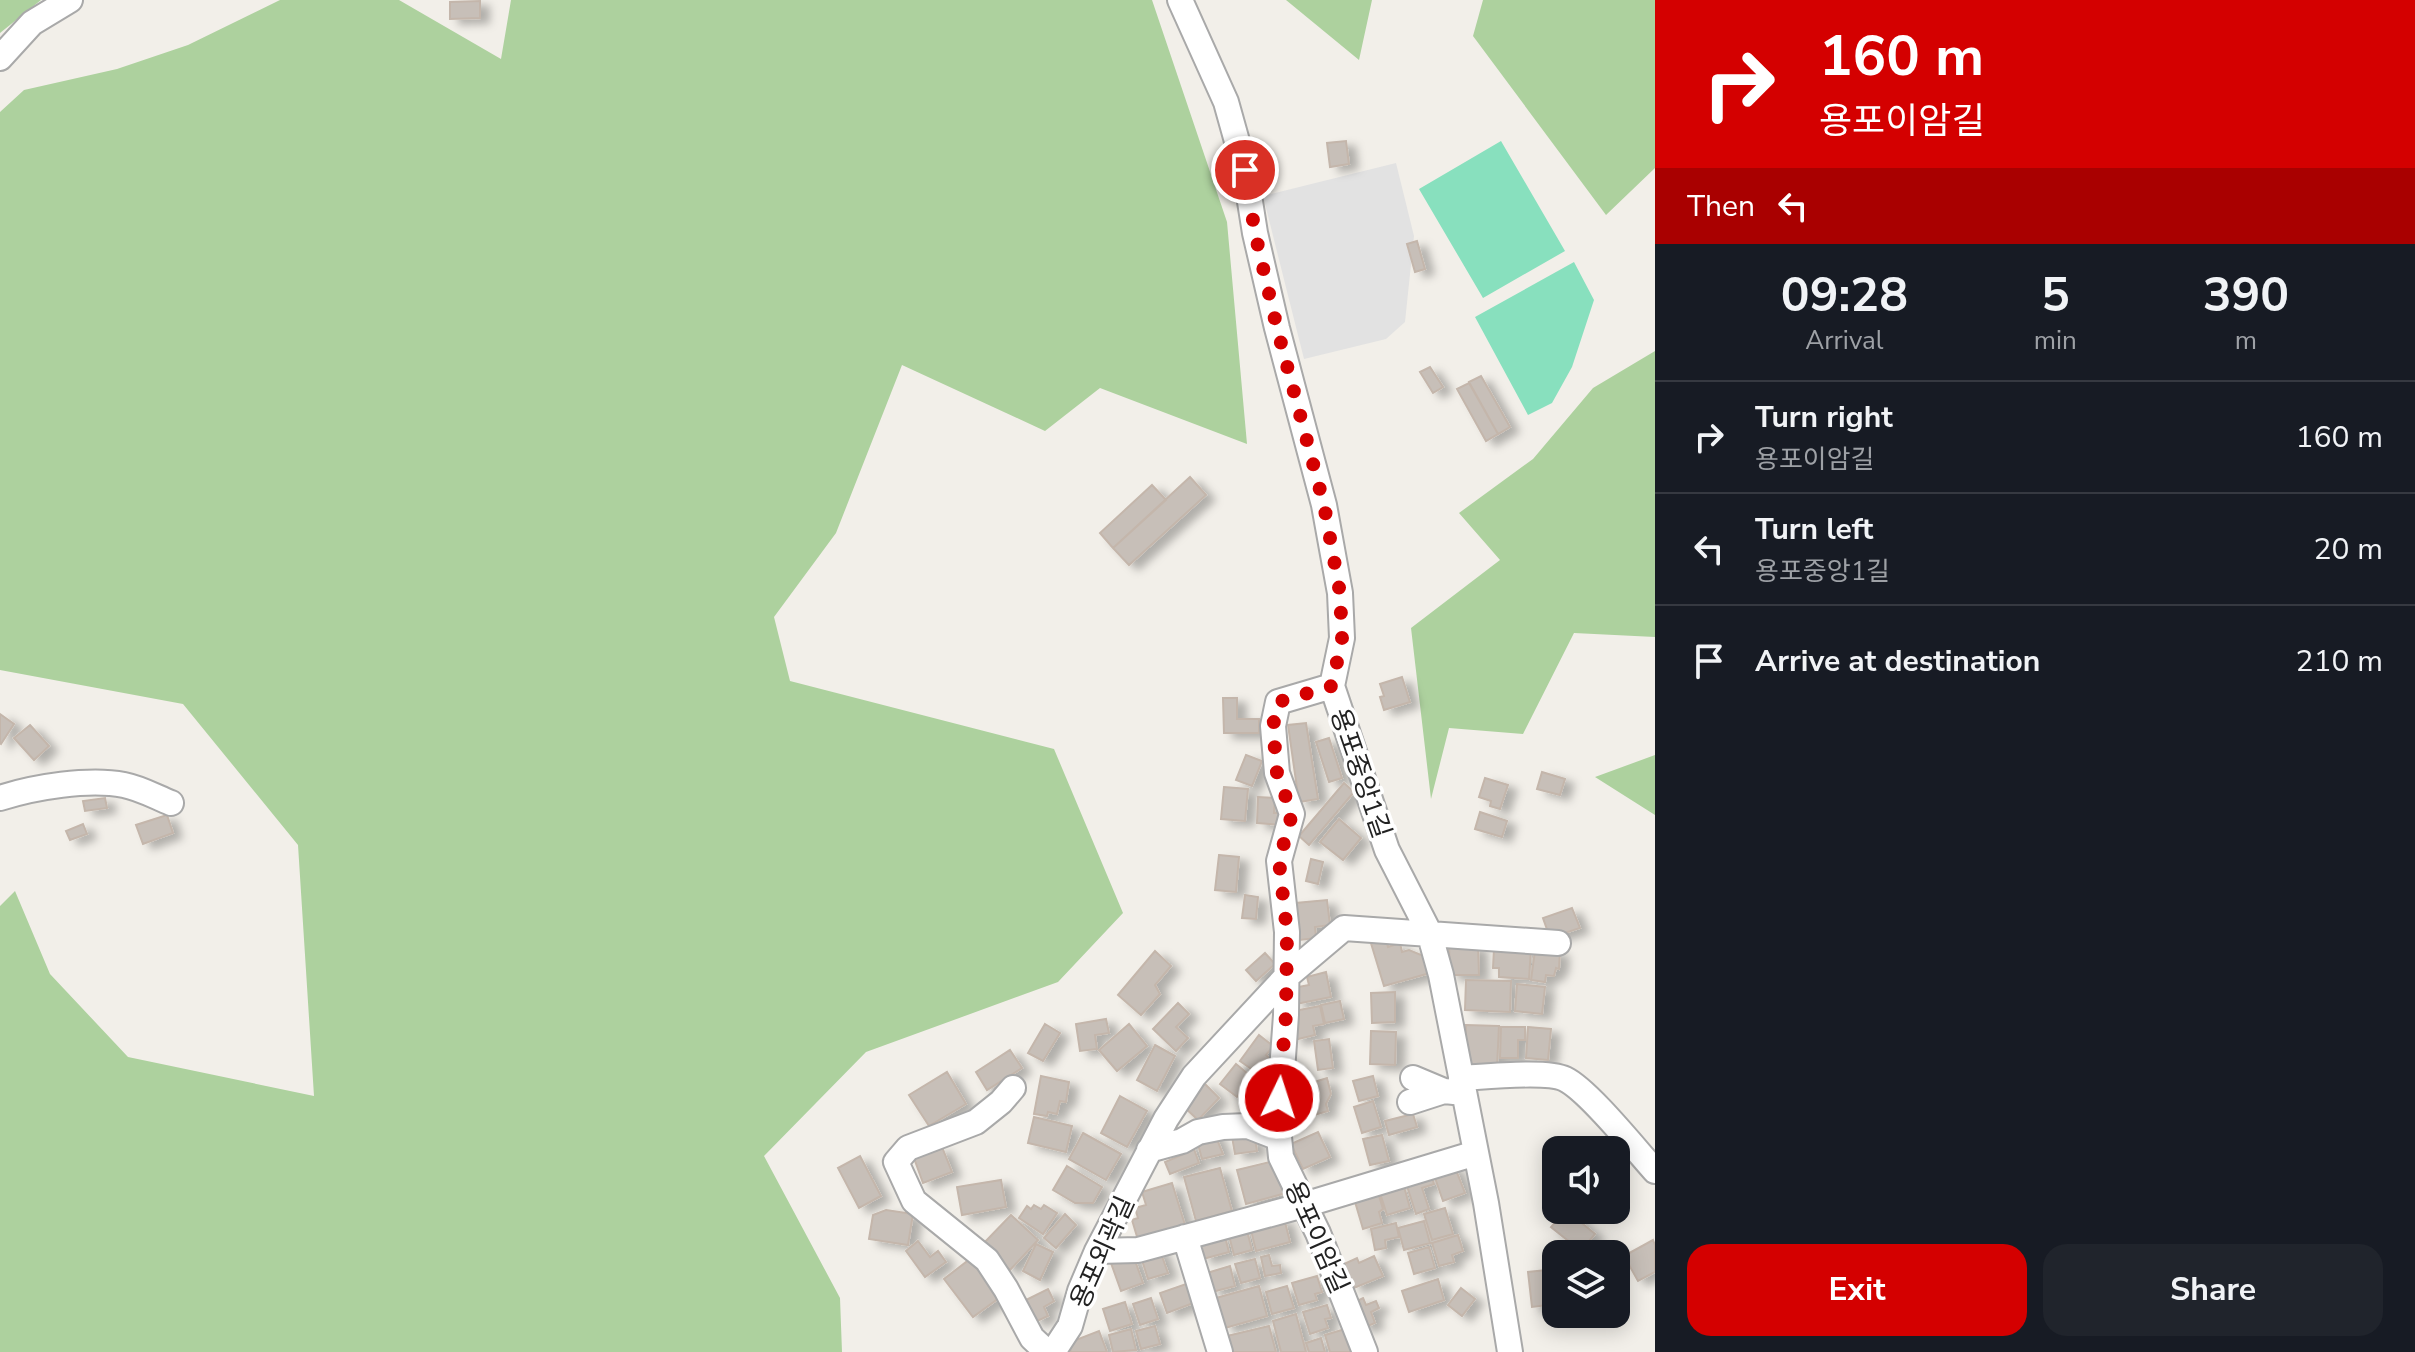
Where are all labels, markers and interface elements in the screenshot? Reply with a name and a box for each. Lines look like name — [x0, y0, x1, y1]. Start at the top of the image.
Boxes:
text: 160 m — [1819, 18, 1984, 95]
icon: right — [1687, 32, 1791, 136]
text: 용포이암길 — [1819, 97, 1985, 146]
pin — [1211, 136, 1279, 204]
icon: arrive — [1223, 148, 1267, 192]
icon: left — [1771, 184, 1815, 228]
text: Then — [1687, 186, 1755, 227]
text: 09:28 — [1781, 262, 1908, 328]
text: 5 — [2041, 262, 2070, 328]
text: 390 — [2203, 262, 2289, 328]
text: Arrival — [1805, 323, 1884, 358]
text: min — [2034, 323, 2077, 358]
text: m — [2235, 323, 2257, 358]
text: Turn right — [1755, 397, 1893, 438]
icon: right — [1687, 415, 1731, 459]
text: 160 m — [2296, 417, 2383, 458]
text: 용포이암길 — [1755, 442, 1875, 477]
text: Turn left — [1755, 509, 1873, 550]
icon: left — [1687, 527, 1731, 571]
text: 20 m — [2314, 529, 2383, 570]
text: 용포중앙1길 — [1755, 554, 1890, 589]
icon: arrive — [1687, 639, 1731, 683]
text: Arrive at destination — [1755, 641, 2040, 682]
text: 210 m — [2296, 641, 2383, 682]
street label: 용포중앙1길 — [1322, 704, 1399, 843]
position arrow — [1237, 1056, 1321, 1140]
map controls — [1542, 1136, 1630, 1328]
button: sound — [1542, 1136, 1630, 1224]
street label: 용포이암길 — [1276, 1175, 1357, 1299]
street label: 용포외곽길 — [1062, 1190, 1143, 1314]
button: layers — [1542, 1240, 1630, 1328]
button: Exit — [1687, 1244, 2027, 1336]
button: Share — [2043, 1244, 2383, 1336]

